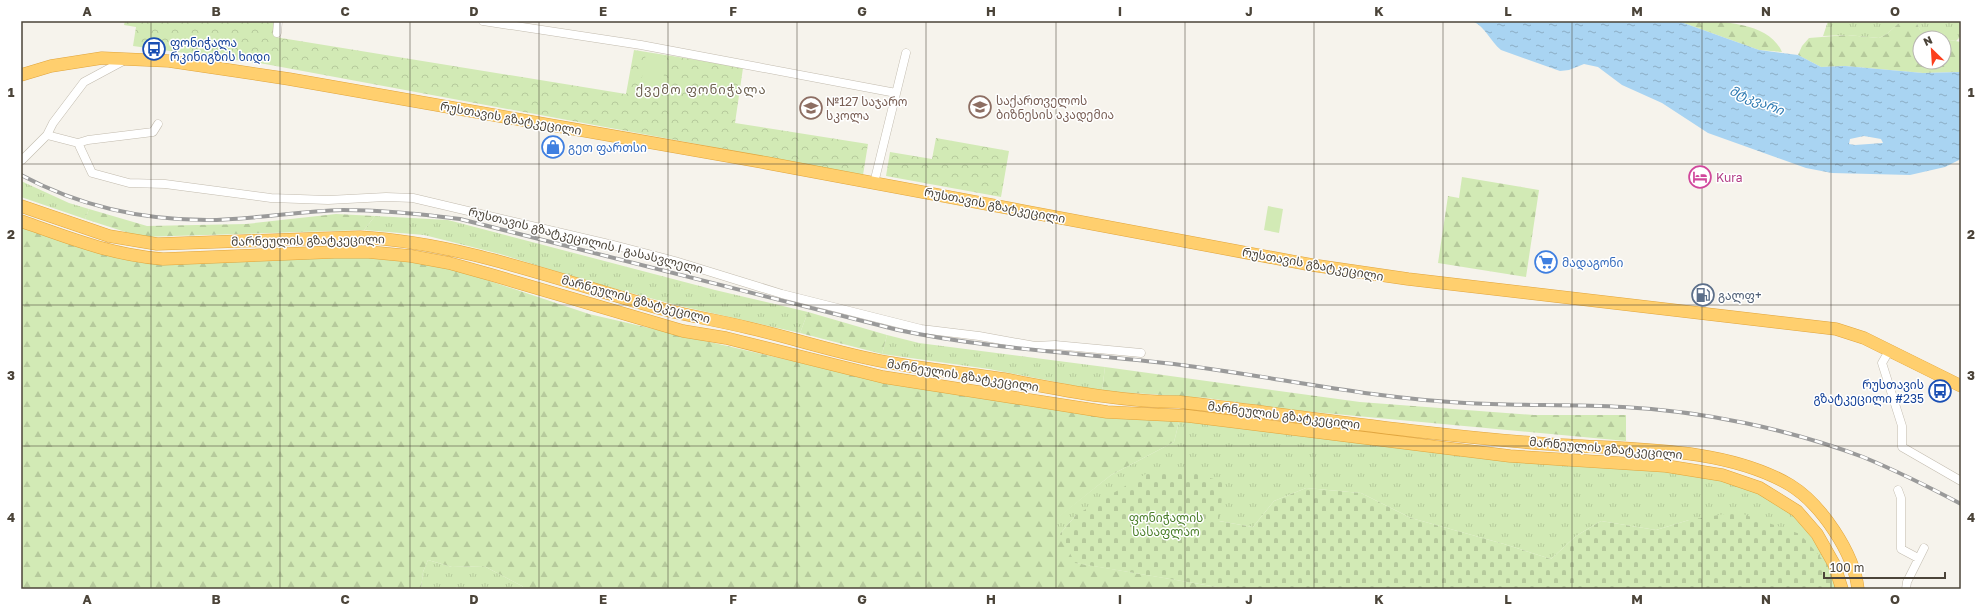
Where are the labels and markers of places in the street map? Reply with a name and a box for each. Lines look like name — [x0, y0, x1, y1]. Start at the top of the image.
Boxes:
place label: ფონიჭალა რკინიგზის ხიდი — [170, 35, 270, 65]
bus stop icon: ფონიჭალა რკინიგზის ხიდი — [141, 36, 167, 62]
place label: საქართველოს ბიზნესის აკადემია — [996, 93, 1114, 123]
place label: №127 საჯარო სკოლა — [826, 94, 907, 124]
school or university icon: საქართველოს ბიზნესის აკადემია — [967, 94, 993, 120]
school or university icon: №127 საჯარო სკოლა — [798, 95, 824, 121]
shop icon: გეთ ფართსი — [540, 134, 566, 160]
place label: გეთ ფართსი — [568, 140, 647, 155]
hotel icon: Kura — [1687, 164, 1713, 190]
place label: Kura — [1716, 170, 1743, 185]
supermarket icon: მადაგონი — [1533, 249, 1559, 275]
place label: მადაგონი — [1562, 255, 1624, 271]
fuel station icon: გალფ+ — [1690, 282, 1716, 308]
place label: გალფ+ — [1718, 288, 1761, 304]
place label: რუსთავის გზატკეცილი #235 — [1813, 377, 1924, 407]
bus stop icon: რუსთავის გზატკეცილი #235 — [1927, 378, 1953, 404]

